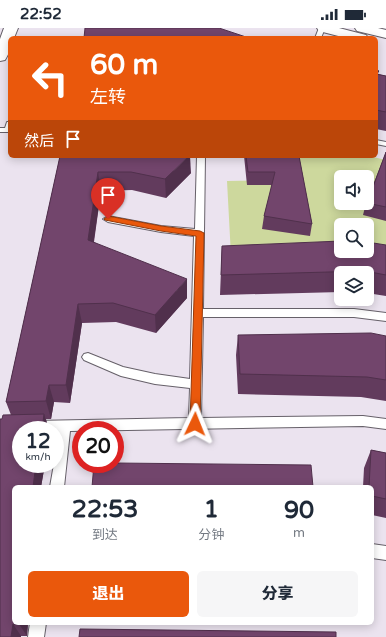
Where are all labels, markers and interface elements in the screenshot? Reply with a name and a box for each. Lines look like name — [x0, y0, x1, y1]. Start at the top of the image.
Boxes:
text: 22:52 — [20, 5, 62, 23]
text: 60 m — [90, 48, 158, 82]
icon: left — [24, 52, 76, 104]
text: 左转 — [90, 86, 126, 108]
icon: arrive — [62, 128, 84, 150]
text: 然后 — [24, 132, 54, 150]
map controls — [334, 170, 374, 306]
button: sound — [334, 170, 374, 210]
pin — [91, 178, 125, 219]
icon: arrive — [97, 184, 119, 206]
button: search — [334, 218, 374, 258]
button: layers — [334, 266, 374, 306]
position arrow — [174, 403, 216, 445]
speed limit sign: 20 — [72, 421, 124, 473]
text: 12 — [25, 430, 51, 454]
text: km/h — [25, 451, 51, 463]
text: 22:53 — [72, 495, 138, 524]
text: 1 — [204, 495, 219, 524]
text: 90 — [284, 496, 314, 525]
text: m — [293, 525, 305, 541]
text: 到达 — [92, 527, 118, 543]
text: 分钟 — [198, 527, 224, 543]
button: 退出 — [28, 571, 189, 617]
button: 分享 — [197, 571, 358, 617]

